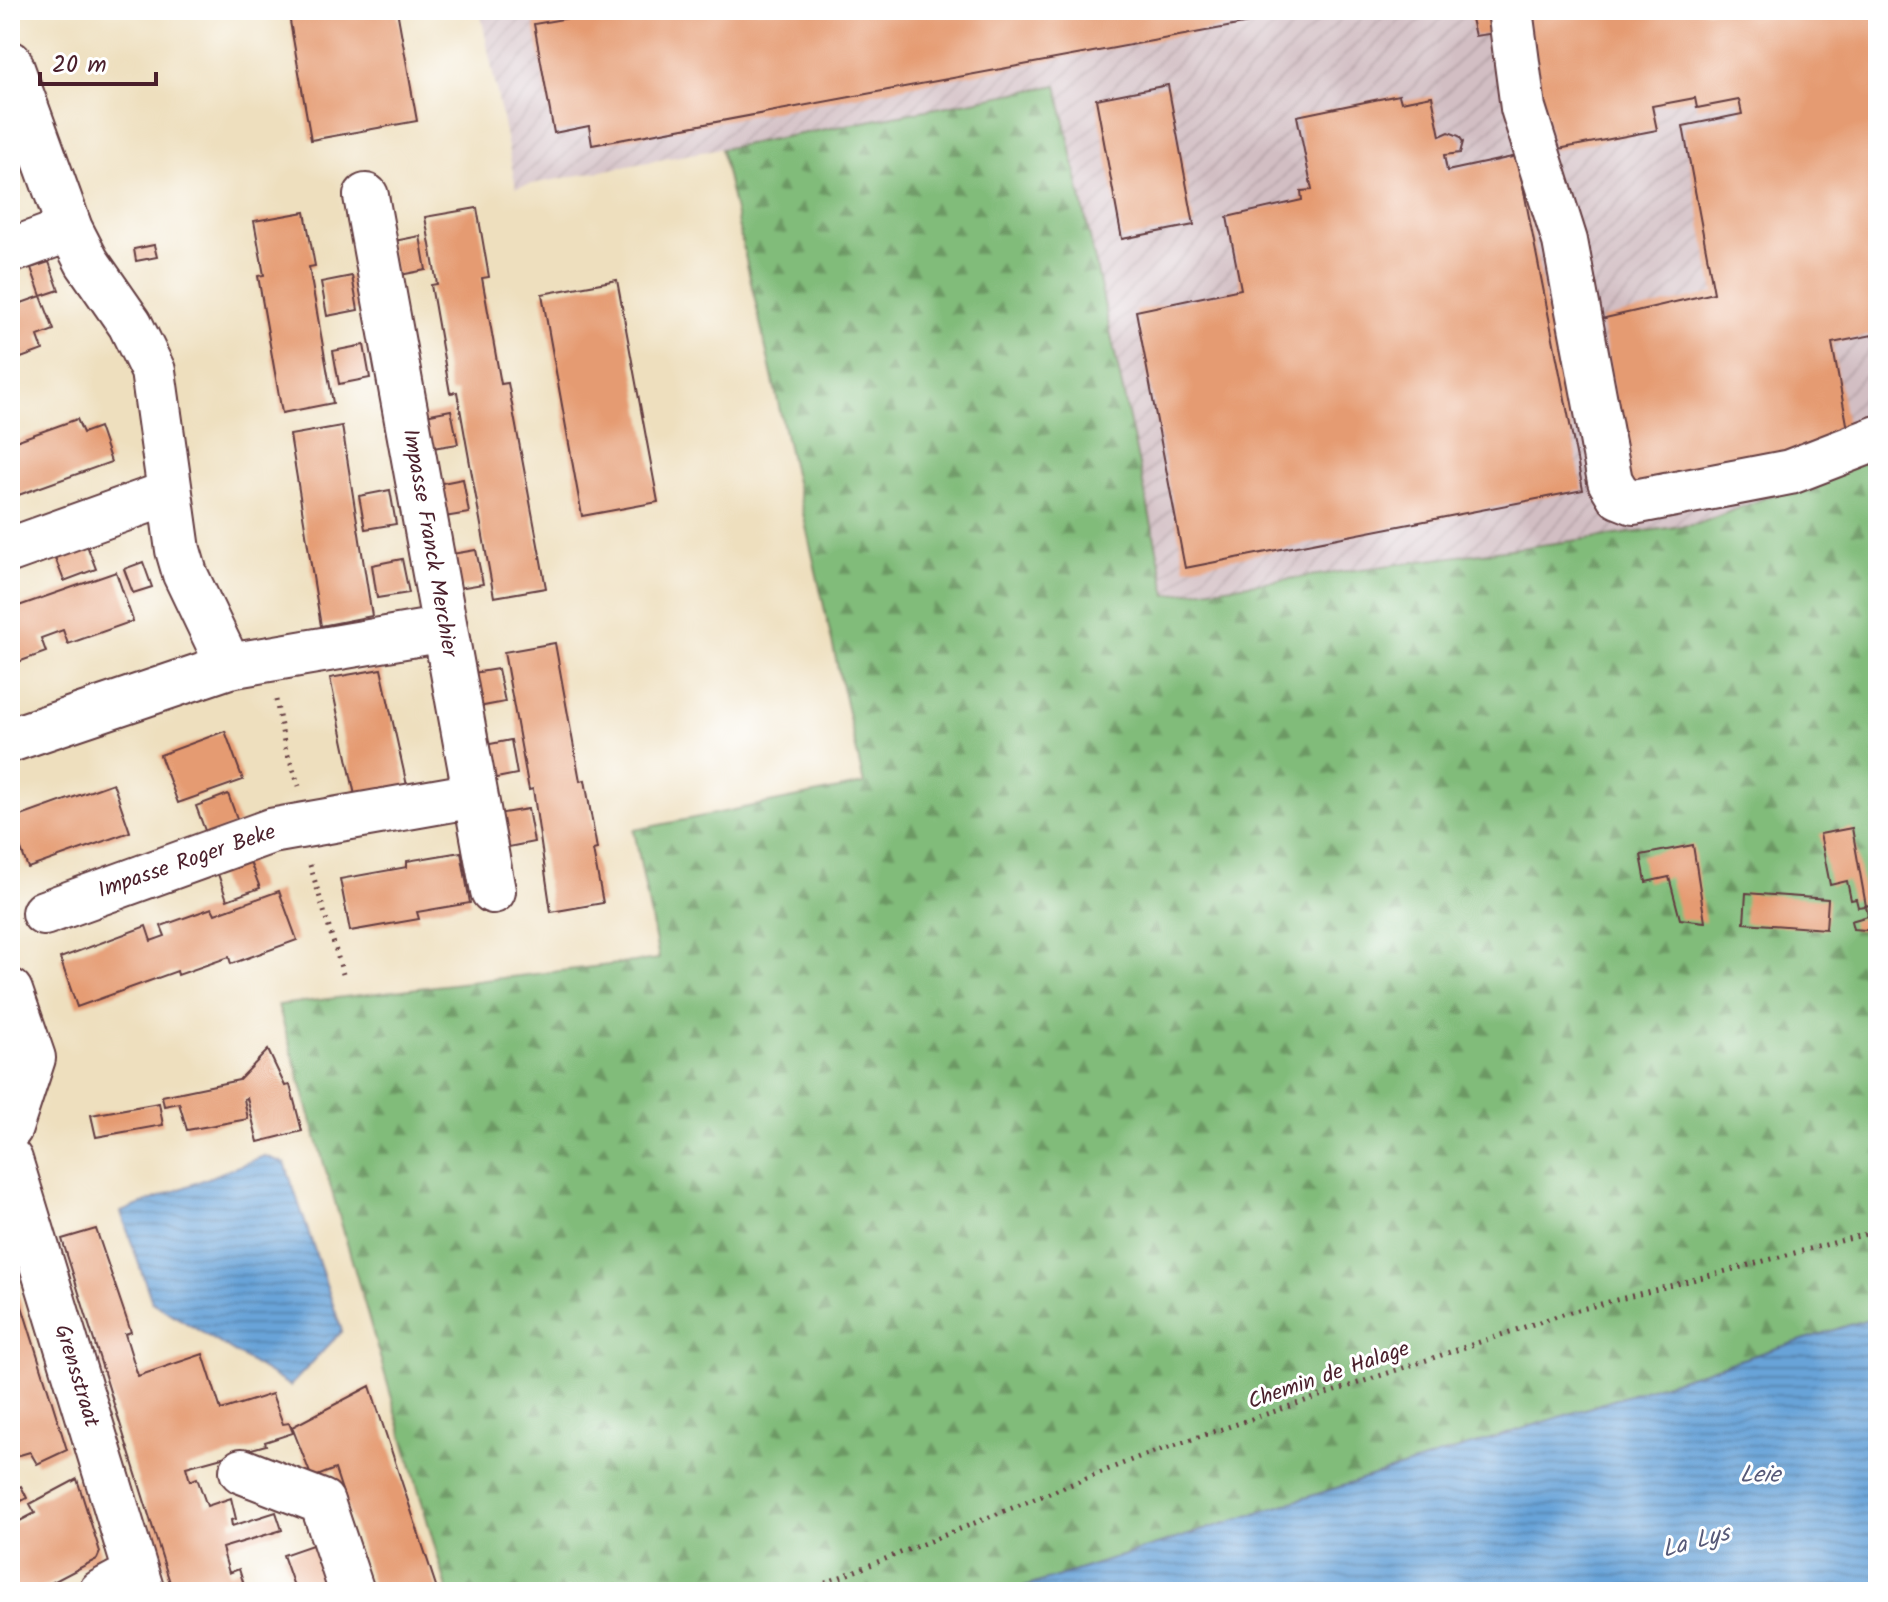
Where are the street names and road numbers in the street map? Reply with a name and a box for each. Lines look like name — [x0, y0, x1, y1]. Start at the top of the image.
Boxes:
street label: Impasse Franck Merchier — [392, 426, 467, 661]
street label: Impasse Roger Beke — [93, 815, 281, 909]
street label: Grensstraat — [44, 1320, 108, 1432]
street label: Chemin de Halage — [1243, 1332, 1415, 1420]

